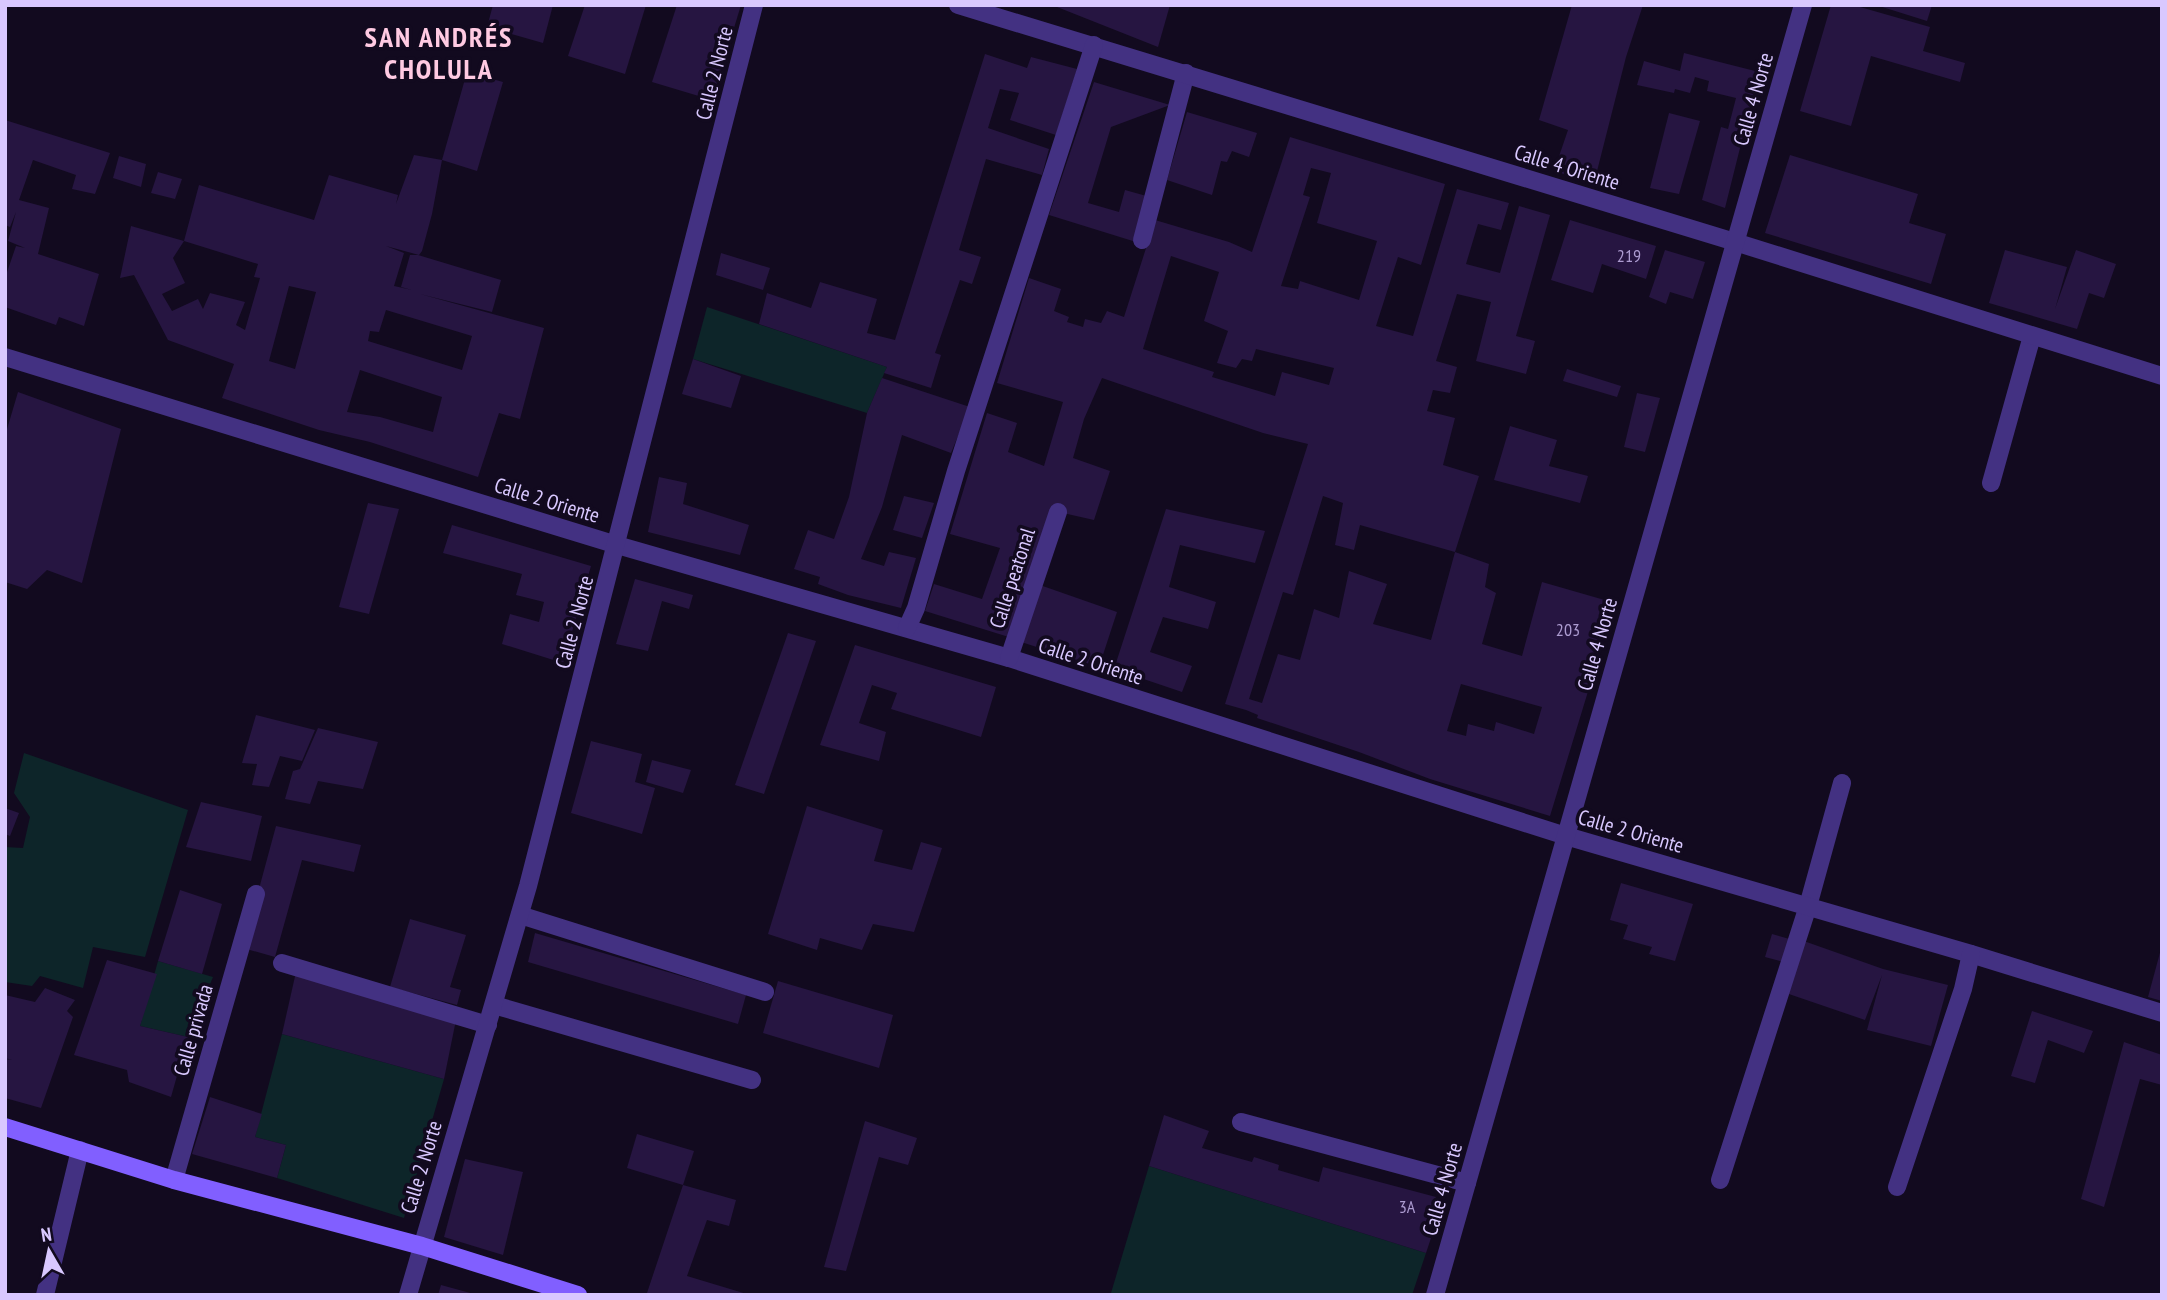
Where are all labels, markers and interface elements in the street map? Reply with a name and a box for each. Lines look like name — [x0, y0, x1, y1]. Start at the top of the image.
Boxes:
district label: SAN ANDRÉS CHOLULA — [365, 18, 513, 87]
street label: Calle 2 Norte — [689, 23, 739, 123]
street label: Calle 4 Norte — [1727, 49, 1779, 149]
street label: Calle 4 Oriente — [1511, 138, 1623, 196]
house number: 219 — [1617, 244, 1641, 267]
street label: Calle 2 Oriente — [491, 471, 603, 529]
street label: Calle peatonal — [983, 524, 1041, 632]
street label: Calle 2 Norte — [549, 572, 599, 672]
street label: Calle 4 Norte — [1571, 594, 1623, 694]
house number: 203 — [1556, 618, 1580, 641]
street label: Calle 2 Oriente — [1035, 631, 1147, 691]
street label: Calle 2 Oriente — [1575, 803, 1687, 859]
street label: Calle privada — [167, 981, 219, 1079]
street label: Calle 2 Norte — [394, 1117, 448, 1217]
street label: Calle 4 Norte — [1416, 1139, 1468, 1239]
house number: 3A — [1399, 1195, 1416, 1218]
north arrow — [14, 1216, 84, 1286]
text: N — [39, 1222, 53, 1247]

